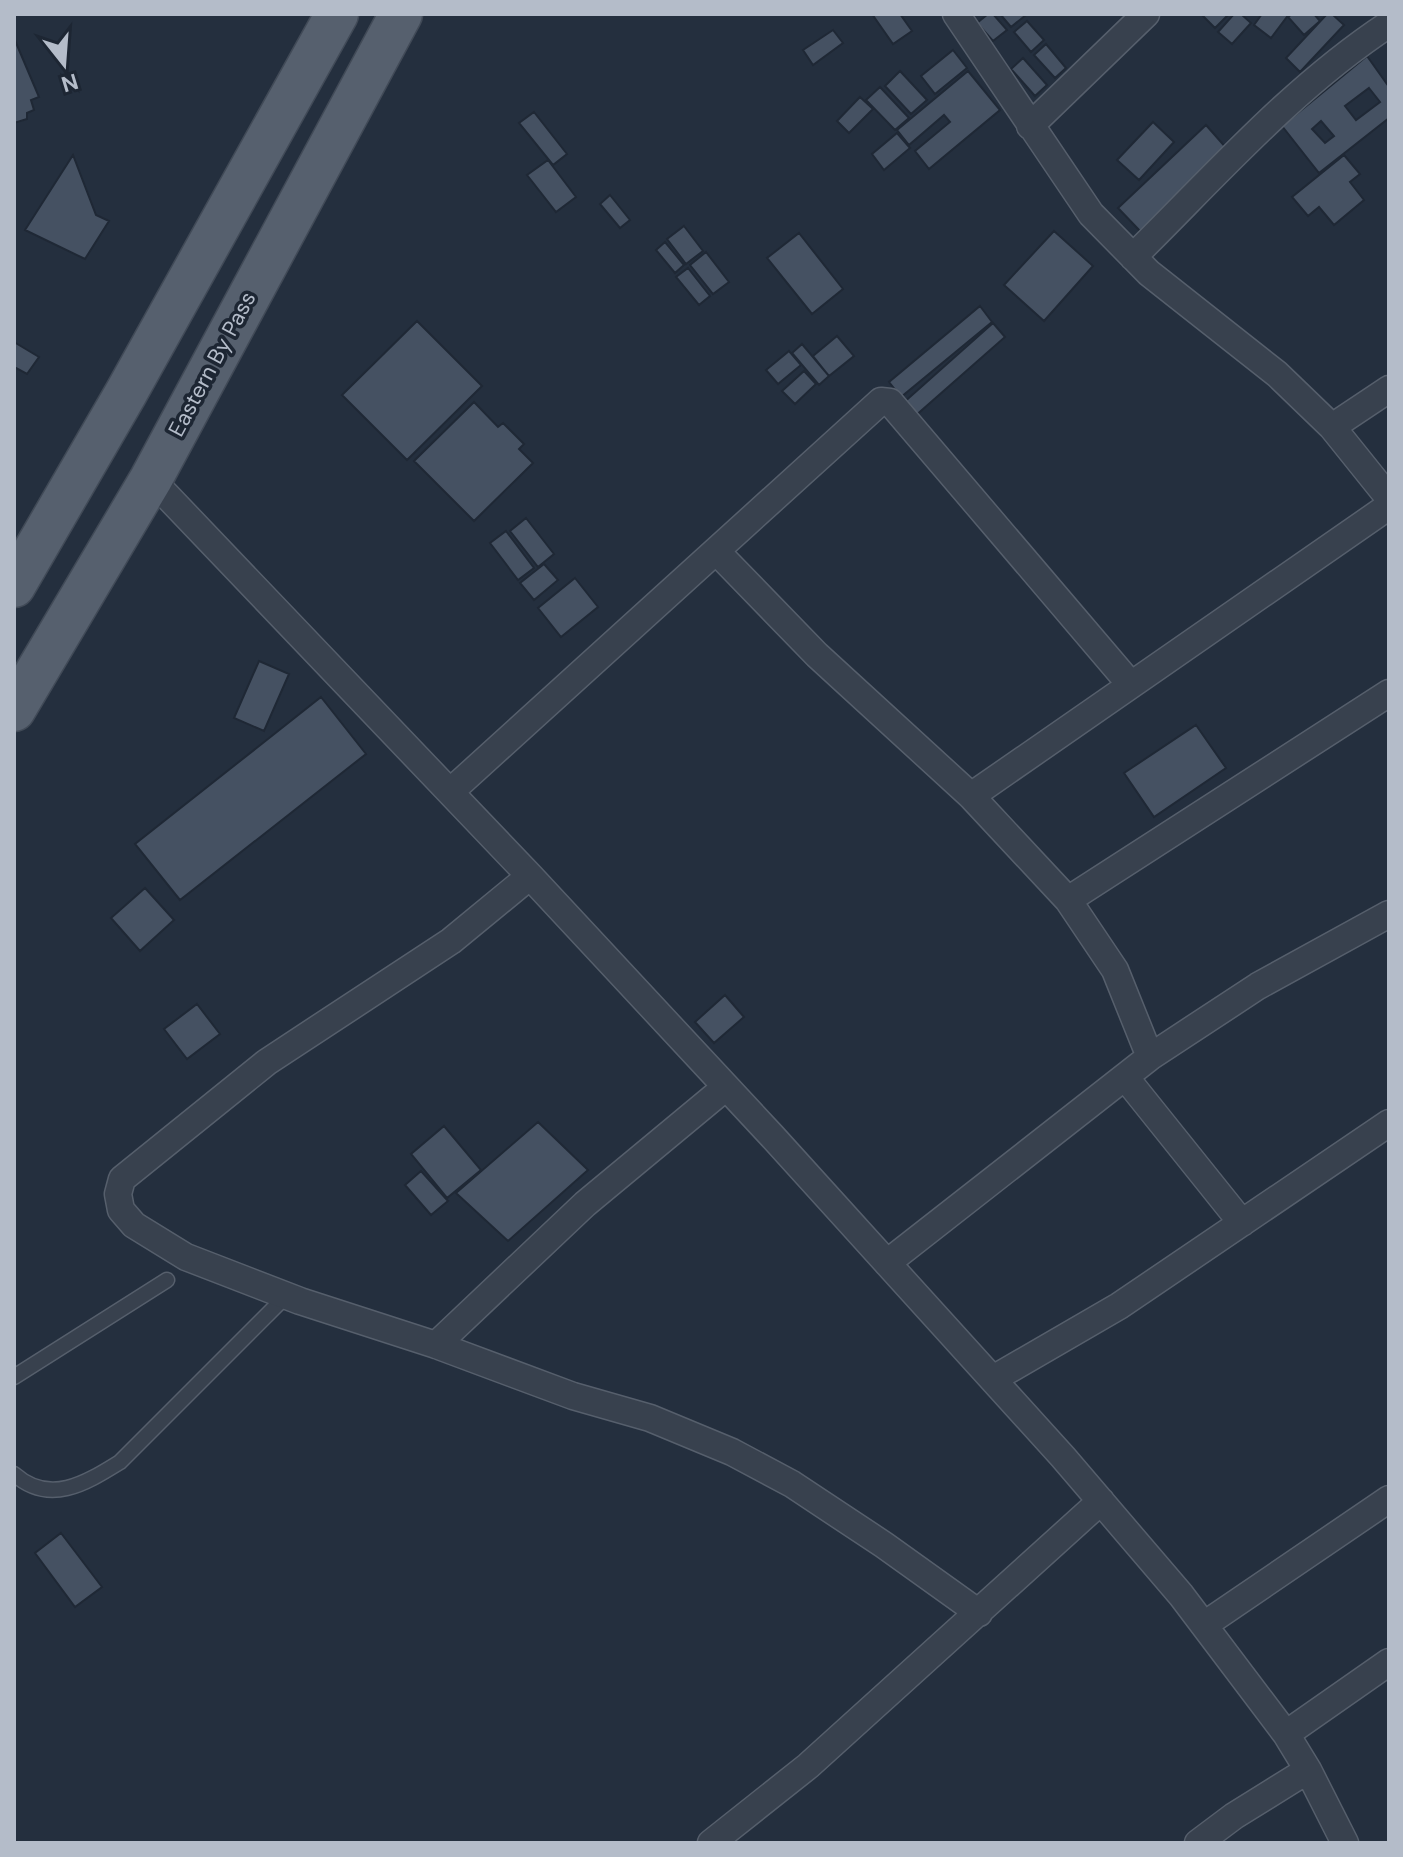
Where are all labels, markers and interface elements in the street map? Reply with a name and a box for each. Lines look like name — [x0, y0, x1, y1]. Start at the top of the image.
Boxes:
north arrow — [24, 24, 104, 104]
text: N — [58, 66, 82, 99]
street label: Eastern By Pass — [162, 287, 262, 441]

